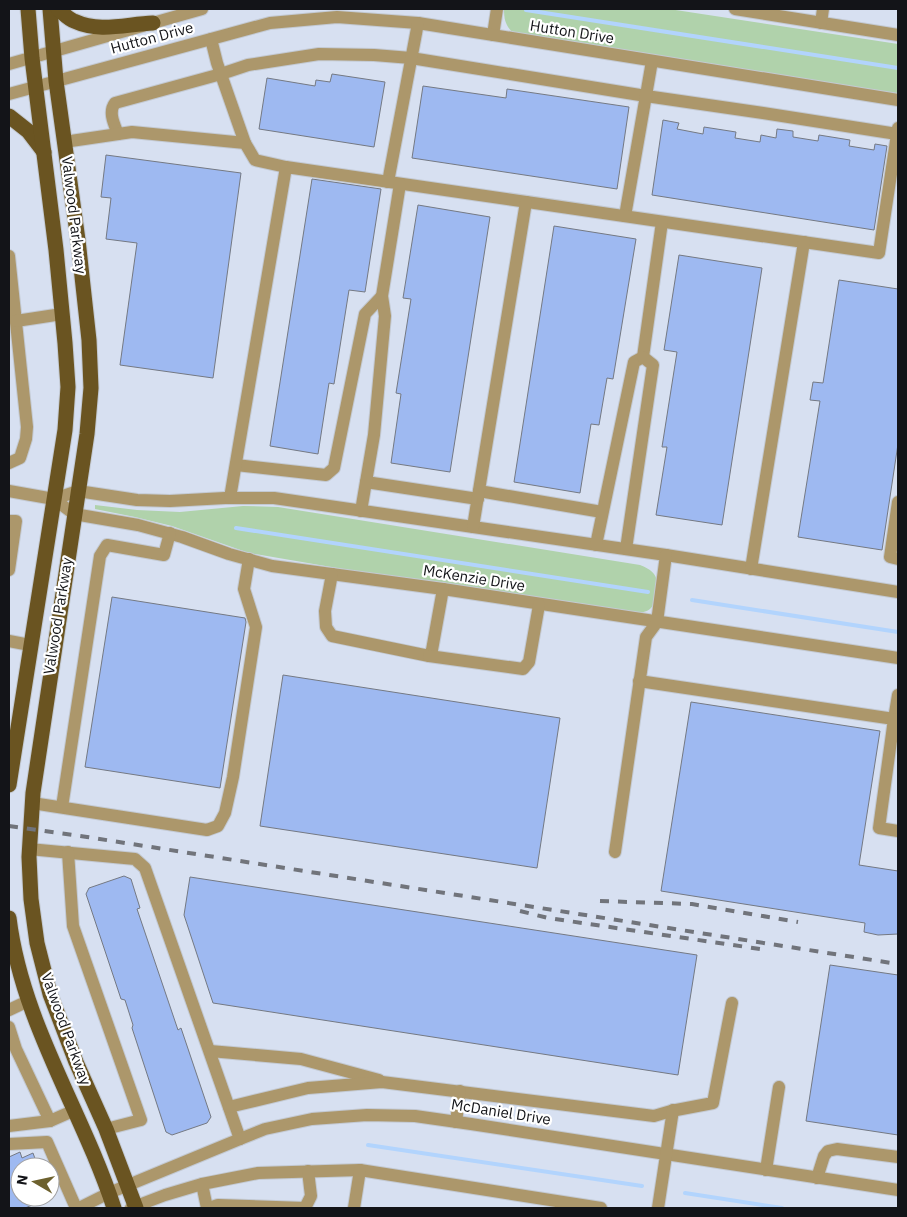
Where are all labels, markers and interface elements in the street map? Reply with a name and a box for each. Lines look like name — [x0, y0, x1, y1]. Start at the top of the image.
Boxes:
street label: Hutton Drive — [529, 15, 615, 48]
street label: Hutton Drive — [108, 17, 195, 58]
street label: Valwood Parkway — [58, 155, 91, 275]
street label: Valwood Parkway — [39, 555, 76, 676]
street label: McKenzie Drive — [422, 560, 526, 595]
street label: Valwood Parkway — [37, 970, 96, 1088]
street label: McDaniel Drive — [450, 1094, 552, 1129]
north arrow — [10, 1157, 60, 1207]
text: N — [12, 1174, 32, 1186]

